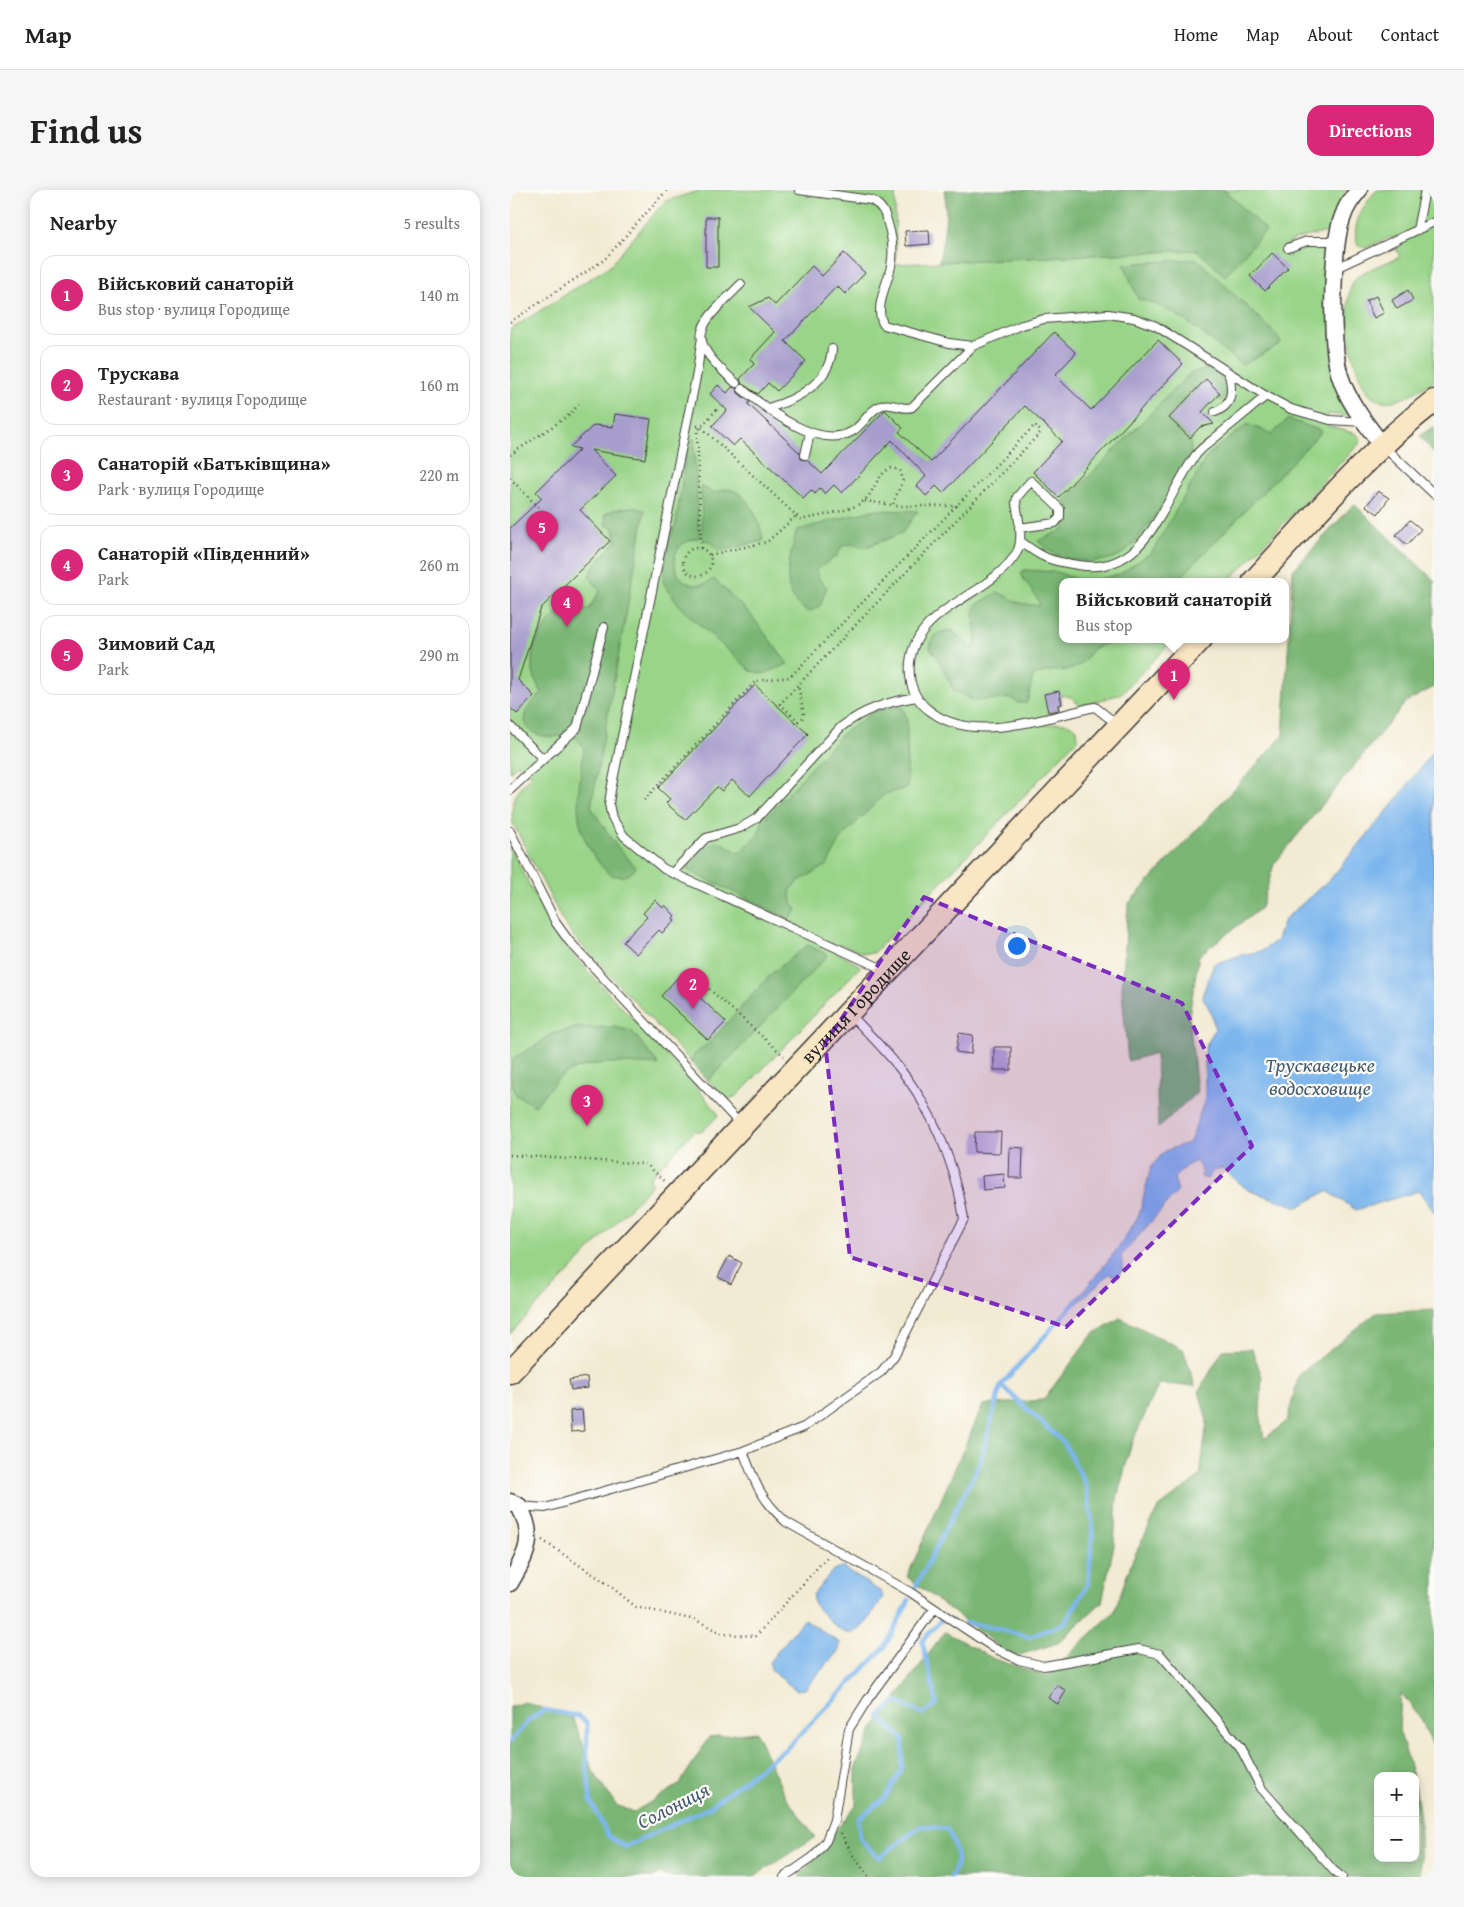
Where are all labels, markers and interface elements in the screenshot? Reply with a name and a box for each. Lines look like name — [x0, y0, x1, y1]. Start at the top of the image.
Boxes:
text: Map — [25, 17, 72, 52]
text: Home — [1174, 21, 1218, 48]
text: Map — [1246, 21, 1279, 48]
text: About — [1307, 21, 1353, 48]
text: Contact — [1381, 21, 1439, 48]
text: Find us — [30, 105, 143, 156]
button: Directions — [1307, 105, 1434, 156]
text: Nearby — [50, 207, 117, 238]
text: 5 results — [403, 211, 460, 235]
text: Військовий санаторій — [98, 269, 294, 297]
text: 1 — [63, 283, 71, 307]
text: 140 m — [419, 283, 459, 307]
text: Bus stop · вулиця Городище — [98, 297, 290, 321]
text: Трускава — [98, 359, 179, 387]
text: 2 — [63, 373, 71, 397]
text: 160 m — [419, 373, 459, 397]
text: Restaurant · вулиця Городище — [98, 387, 307, 411]
text: Санаторій «Батьківщина» — [98, 449, 331, 477]
text: 3 — [63, 463, 71, 487]
text: 220 m — [419, 463, 459, 487]
text: Park · вулиця Городище — [98, 477, 264, 501]
pin: 5 — [526, 511, 558, 552]
text: Санаторій «Південний» — [98, 539, 310, 567]
text: 4 — [63, 553, 71, 577]
text: 260 m — [419, 553, 459, 577]
text: Park — [98, 567, 129, 591]
popup — [1059, 578, 1289, 643]
text: Військовий санаторій — [1076, 585, 1272, 613]
pin: 4 — [551, 586, 583, 627]
text: Bus stop — [1076, 613, 1132, 637]
text: Зимовий Сад — [98, 629, 215, 657]
text: 5 — [63, 643, 71, 667]
text: 290 m — [419, 643, 459, 667]
text: Park — [98, 657, 129, 681]
pin: 1 — [1158, 659, 1190, 700]
your location — [1004, 933, 1030, 959]
street label: вулиця Городище — [794, 941, 917, 1069]
pin: 2 — [677, 968, 709, 1009]
water label: Трускавецьке водосховище — [1265, 1050, 1375, 1102]
pin: 3 — [571, 1085, 603, 1126]
map controls — [1374, 1772, 1419, 1862]
button: + — [1374, 1772, 1419, 1817]
water label: Солониця — [632, 1774, 714, 1836]
button: − — [1374, 1817, 1419, 1862]

